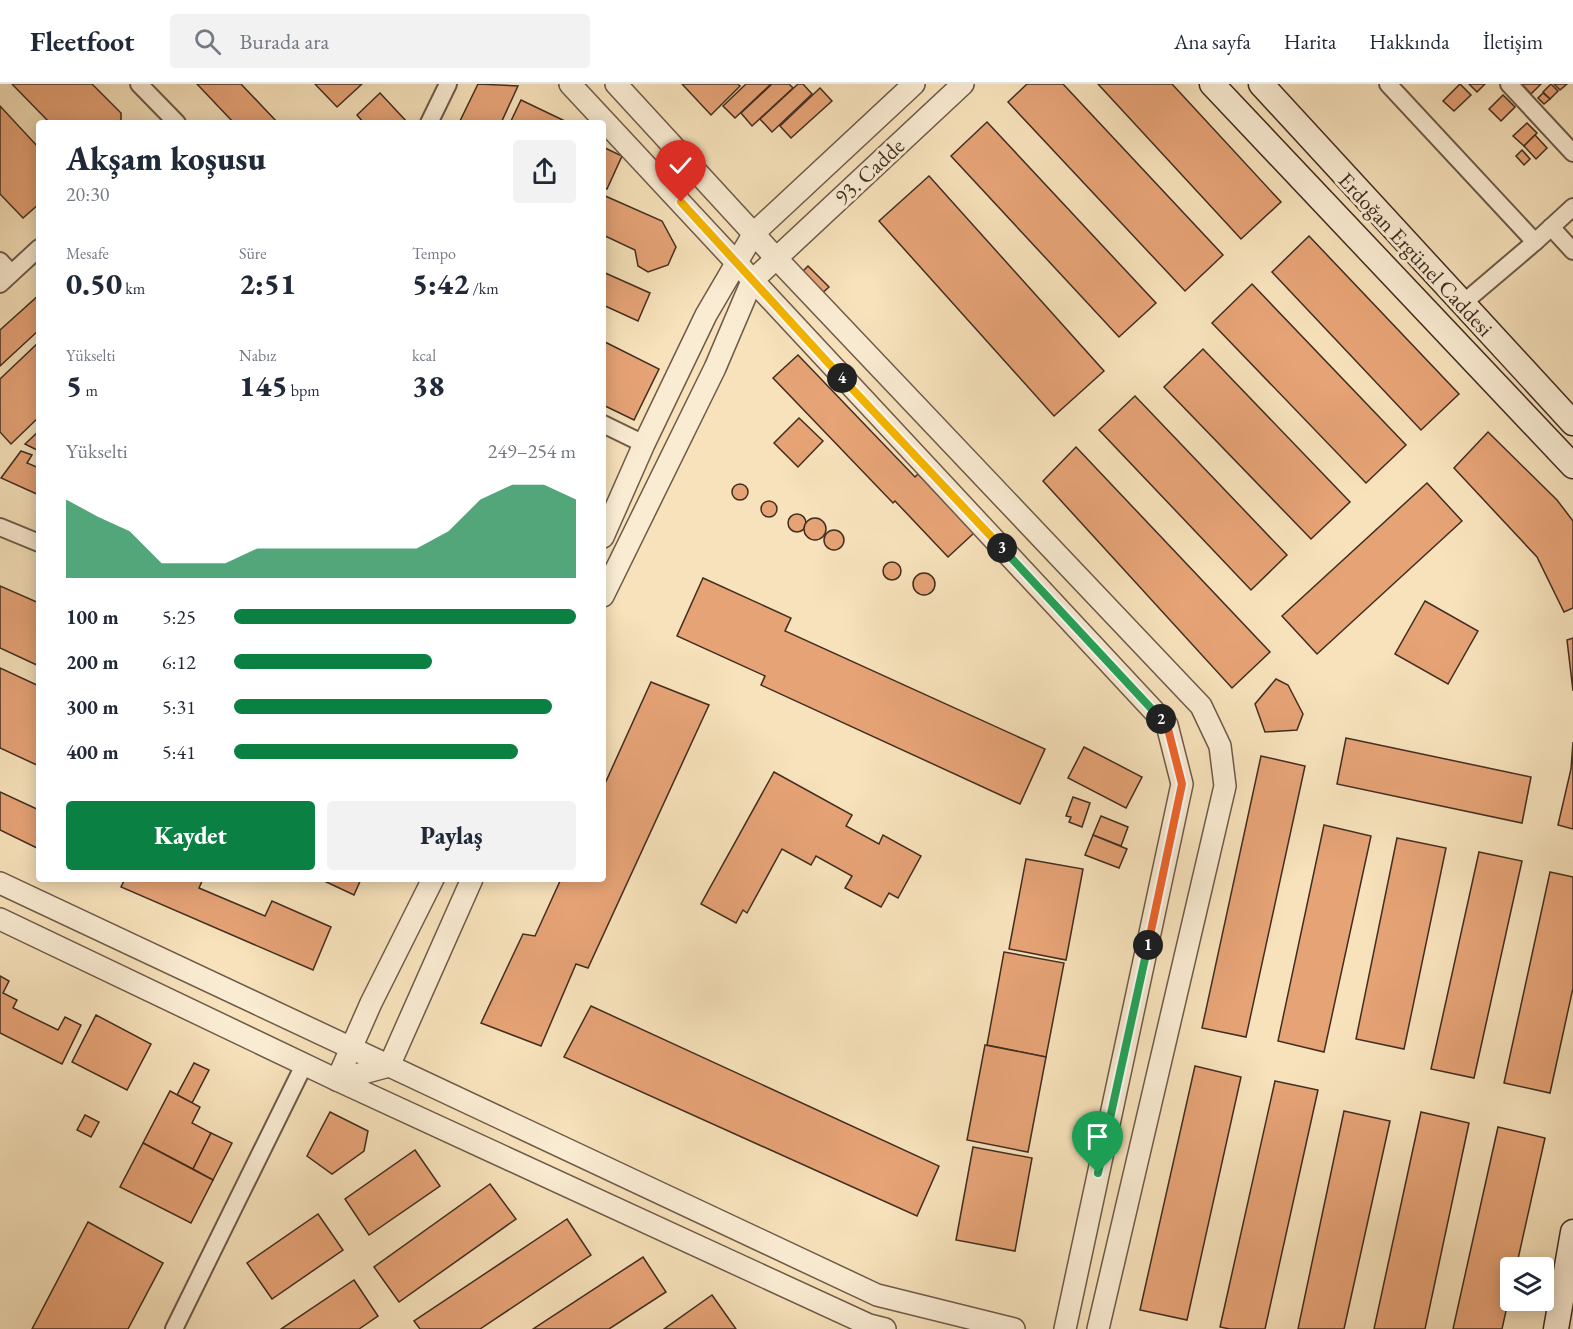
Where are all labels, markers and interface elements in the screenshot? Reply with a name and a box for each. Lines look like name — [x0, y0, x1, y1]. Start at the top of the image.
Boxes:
search box — [170, 14, 590, 68]
text: Fleetfoot — [30, 23, 134, 59]
icon: search — [191, 25, 224, 58]
text: Burada ara — [239, 27, 329, 56]
text: Ana sayfa — [1174, 28, 1251, 55]
text: Harita — [1284, 28, 1336, 55]
text: Hakkında — [1369, 28, 1450, 55]
text: İletişim — [1483, 28, 1543, 55]
street label: 93. Cadde — [828, 131, 911, 211]
text: Akşam koşusu — [66, 137, 266, 180]
button: share — [513, 140, 576, 203]
pin — [655, 140, 706, 202]
icon: check — [664, 149, 697, 182]
street label: Erdoğan Ergünel Caddesi — [1332, 166, 1499, 343]
text: 20:30 — [66, 181, 109, 207]
text: Mesafe — [66, 243, 109, 264]
text: Süre — [239, 243, 266, 264]
text: Tempo — [412, 243, 456, 264]
text: 0.50 — [66, 264, 122, 303]
text: 2:51 — [239, 264, 296, 303]
text: 5:42 — [412, 264, 469, 303]
text: km — [122, 278, 145, 299]
text: /km — [469, 278, 499, 299]
text: Yükselti — [66, 345, 115, 366]
text: Nabız — [239, 345, 276, 366]
text: kcal — [412, 345, 436, 366]
pin: 4 — [827, 363, 857, 393]
text: 5 — [66, 366, 82, 405]
text: 145 — [239, 366, 288, 405]
text: 38 — [412, 366, 444, 405]
text: 4 — [838, 367, 846, 388]
text: m — [82, 380, 98, 401]
text: bpm — [288, 380, 320, 401]
text: Yükselti — [66, 438, 128, 464]
text: 249–254 m — [488, 438, 576, 464]
pin: 3 — [987, 533, 1017, 563]
text: 3 — [998, 537, 1006, 558]
text: 100 m — [66, 604, 119, 630]
text: 5:25 — [162, 604, 196, 630]
text: 200 m — [66, 649, 119, 675]
text: 6:12 — [162, 649, 196, 675]
text: 300 m — [66, 694, 119, 720]
text: 5:31 — [162, 694, 196, 720]
pin: 2 — [1146, 704, 1176, 734]
text: 2 — [1157, 708, 1165, 729]
text: 400 m — [66, 739, 119, 765]
text: 5:41 — [162, 739, 196, 765]
button: Kaydet — [66, 801, 315, 870]
button: Paylaş — [327, 801, 576, 870]
pin: 1 — [1133, 930, 1163, 960]
text: 1 — [1144, 934, 1152, 955]
pin — [1072, 1111, 1123, 1173]
icon: arrive — [1081, 1120, 1114, 1153]
map controls — [1500, 1257, 1554, 1311]
button: layers — [1500, 1257, 1554, 1311]

